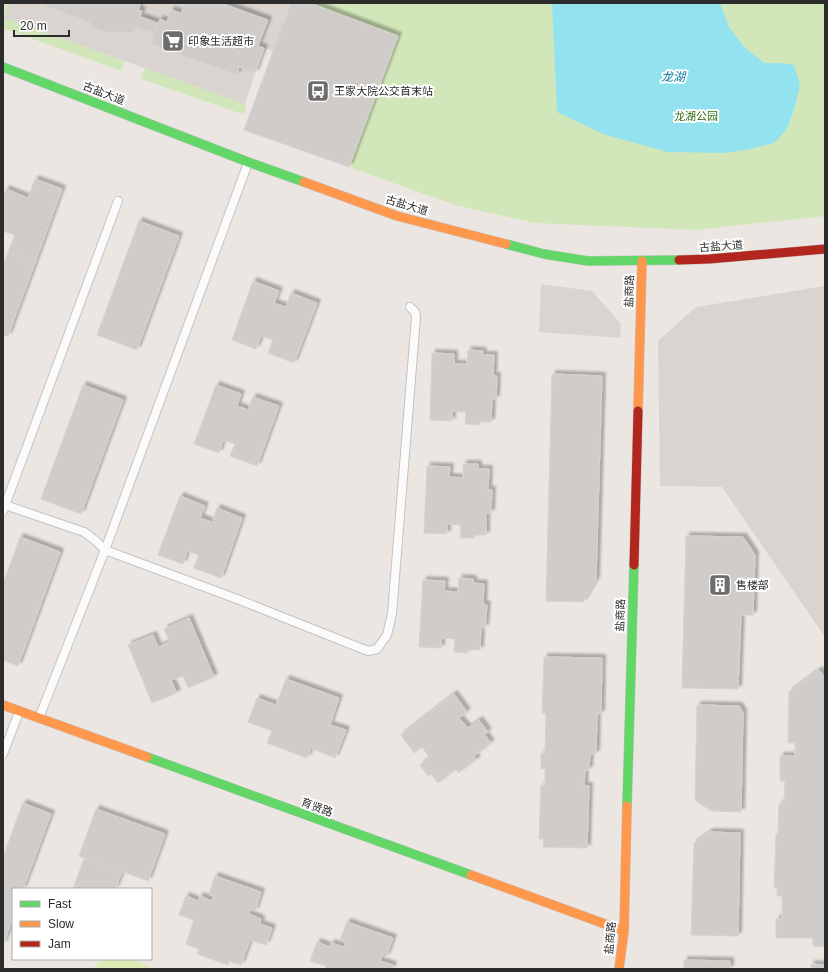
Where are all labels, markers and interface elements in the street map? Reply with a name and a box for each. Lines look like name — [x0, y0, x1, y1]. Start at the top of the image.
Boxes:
scale bar — [14, 12, 69, 38]
text: 20 m — [20, 19, 47, 33]
supermarket icon: 印象生活超市 — [160, 28, 186, 54]
place label: 印象生活超市 — [188, 35, 254, 47]
water label: 龙湖 — [661, 70, 687, 84]
bus stop icon: 王家大院公交首末站 — [305, 78, 331, 104]
street label: 古盐大道 — [81, 80, 127, 106]
place label: 王家大院公交首末站 — [334, 85, 433, 97]
park label: 龙湖公园 — [674, 110, 718, 122]
street label: 古盐大道 — [384, 193, 430, 217]
street label: 古盐大道 — [699, 238, 743, 254]
street label: 盐商路 — [622, 274, 636, 308]
building icon: 售楼部 — [707, 572, 733, 598]
place label: 售楼部 — [736, 579, 769, 591]
street label: 盐商路 — [613, 598, 627, 632]
street label: 育贤路 — [299, 796, 335, 818]
legend — [12, 888, 152, 960]
text: Fast — [48, 897, 72, 911]
text: Slow — [48, 917, 74, 931]
street label: 盐商路 — [603, 921, 617, 955]
text: Jam — [48, 937, 71, 951]

